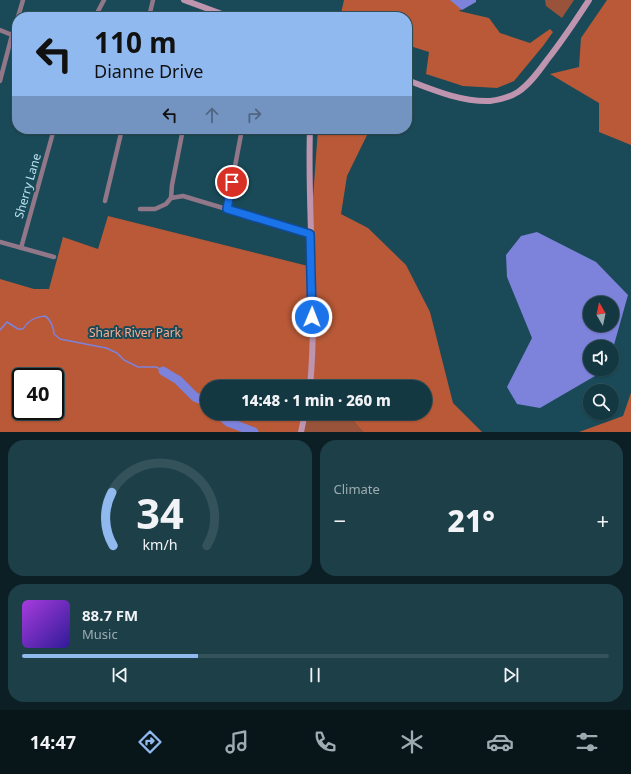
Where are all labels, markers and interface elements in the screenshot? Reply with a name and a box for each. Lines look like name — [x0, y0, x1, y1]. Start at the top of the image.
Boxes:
text: 110 m — [94, 23, 177, 61]
icon: left — [28, 28, 80, 80]
text: Dianne Drive — [94, 59, 203, 83]
icon: left — [159, 104, 181, 126]
icon: ahead — [201, 104, 223, 126]
icon: right — [243, 104, 265, 126]
street label: Sherry Lane — [10, 151, 45, 220]
pin — [215, 165, 249, 199]
icon: arrive — [221, 171, 243, 193]
position arrow — [291, 296, 333, 338]
north arrow — [583, 296, 619, 332]
map controls — [583, 296, 619, 420]
park label: Shark River Park — [89, 324, 182, 341]
button: sound — [583, 340, 619, 376]
speed limit sign: 40 — [12, 368, 64, 420]
button: search — [583, 384, 619, 420]
text: 14:48 · 1 min · 260 m — [241, 390, 391, 410]
text: Climate — [334, 480, 380, 498]
text: 34 — [136, 485, 184, 541]
text: 21° — [448, 500, 495, 541]
text: − — [334, 505, 346, 535]
text: + — [596, 505, 609, 535]
text: km/h — [142, 535, 177, 554]
text: 88.7 FM — [82, 605, 138, 625]
text: Music — [82, 625, 118, 643]
icon: previous — [109, 664, 131, 686]
icon: pause — [304, 664, 326, 686]
icon: next — [500, 664, 522, 686]
icon: directions — [136, 728, 164, 756]
icon: music — [223, 728, 251, 756]
icon: phone — [311, 728, 339, 756]
icon: climate — [398, 728, 426, 756]
icon: car — [486, 728, 514, 756]
icon: filters — [573, 728, 601, 756]
text: 14:47 — [30, 730, 76, 754]

